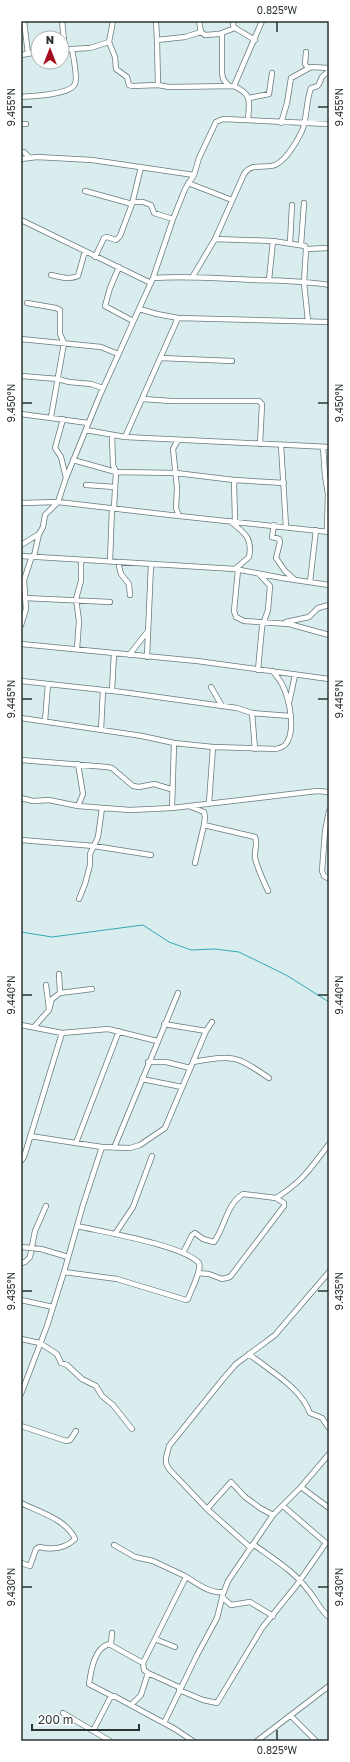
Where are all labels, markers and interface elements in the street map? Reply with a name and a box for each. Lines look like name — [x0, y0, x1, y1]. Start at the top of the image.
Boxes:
text: 0.825°W — [257, 4, 298, 16]
north arrow — [30, 30, 70, 70]
text: N — [46, 33, 54, 46]
text: 9.455°N — [5, 88, 17, 126]
text: 9.455°N — [333, 88, 345, 126]
text: 9.450°N — [5, 384, 17, 422]
text: 9.450°N — [333, 384, 345, 422]
text: 9.445°N — [5, 680, 17, 718]
text: 9.445°N — [333, 680, 345, 718]
text: 9.440°N — [5, 976, 17, 1014]
text: 9.440°N — [333, 976, 345, 1014]
text: 9.435°N — [5, 1272, 17, 1310]
text: 9.435°N — [333, 1272, 345, 1310]
text: 9.430°N — [5, 1568, 17, 1606]
text: 9.430°N — [333, 1568, 345, 1606]
scale bar — [32, 1706, 139, 1732]
text: 200 m — [38, 1712, 73, 1727]
text: 0.825°W — [257, 1744, 298, 1756]

